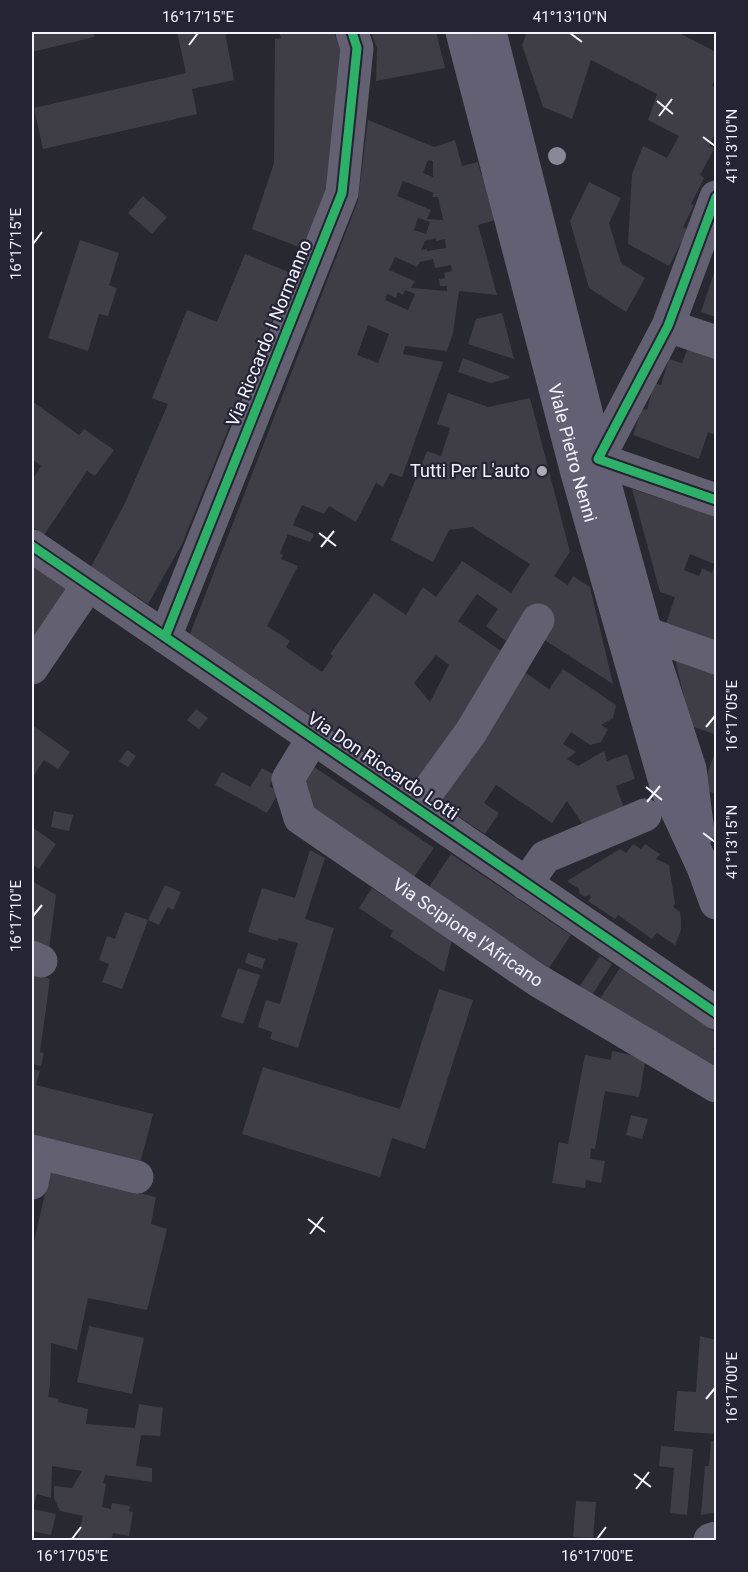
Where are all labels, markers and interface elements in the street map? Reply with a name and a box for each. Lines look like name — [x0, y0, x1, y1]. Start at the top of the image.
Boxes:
text: 16°17'15"E — [162, 8, 235, 26]
text: 41°13'10"N — [533, 8, 607, 26]
text: 41°13'10"N — [723, 109, 741, 183]
text: 16°17'15"E — [7, 207, 25, 280]
street label: Via Riccardo I Normanno — [221, 236, 316, 429]
street label: Viale Pietro Nenni — [544, 381, 601, 524]
place label: Tutti Per L'auto — [410, 460, 530, 481]
marker: Tutti Per L'auto — [535, 464, 549, 478]
text: 16°17'05"E — [723, 679, 741, 752]
street label: Via Don Riccardo Lotti — [304, 707, 463, 824]
text: 41°13'15"N — [723, 805, 741, 879]
street label: Via Scipione l'Africano — [389, 873, 547, 991]
text: 16°17'10"E — [7, 879, 25, 952]
text: 16°17'00"E — [723, 1351, 741, 1424]
text: 16°17'05"E — [36, 1547, 109, 1565]
text: 16°17'00"E — [561, 1547, 634, 1565]

